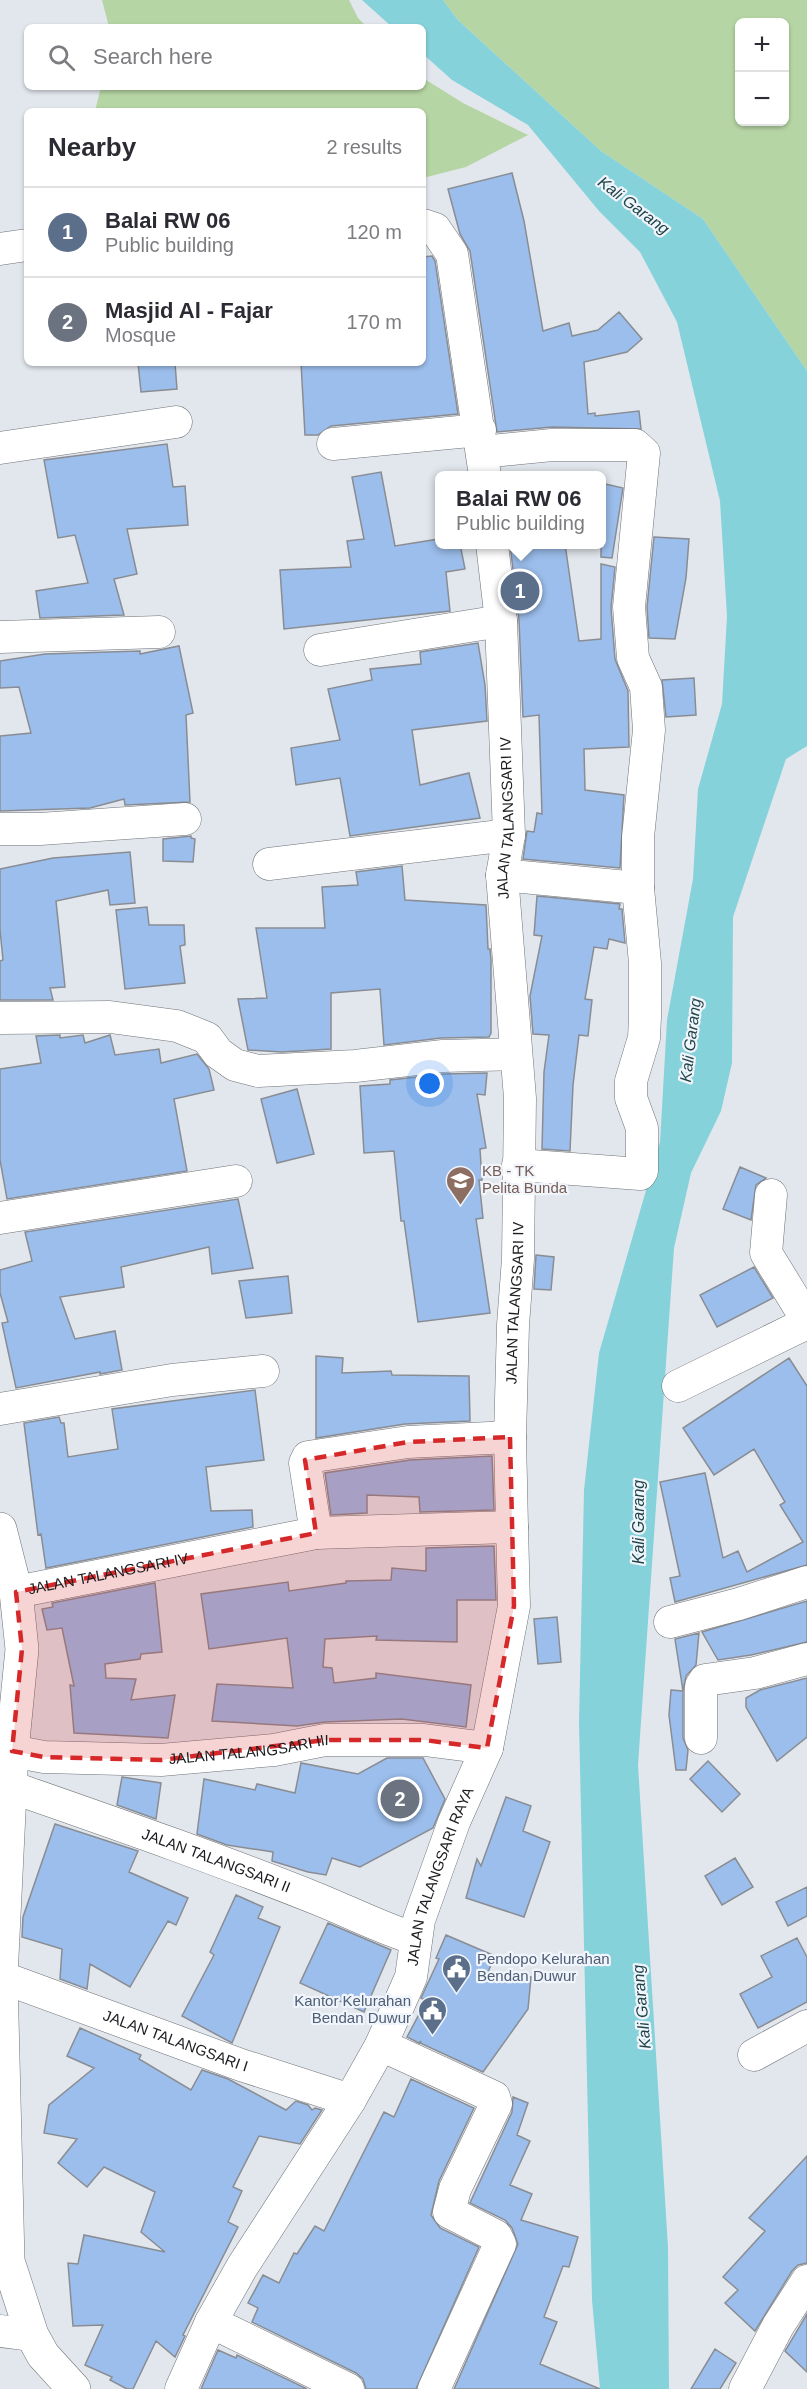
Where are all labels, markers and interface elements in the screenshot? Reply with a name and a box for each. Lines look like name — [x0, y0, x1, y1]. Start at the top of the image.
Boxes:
map controls — [735, 18, 789, 126]
button: + — [735, 18, 789, 72]
search box — [24, 24, 426, 90]
icon: search — [45, 41, 78, 74]
text: Search here — [93, 44, 213, 69]
button: − — [735, 72, 789, 126]
text: Nearby — [48, 132, 136, 162]
text: 2 results — [326, 136, 402, 158]
water label: Kali Garang — [595, 173, 673, 238]
text: Balai RW 06 — [105, 208, 231, 233]
text: 1 — [62, 221, 73, 243]
text: 120 m — [346, 221, 402, 243]
text: Public building — [105, 234, 234, 256]
text: Masjid Al - Fajar — [105, 298, 273, 323]
text: 2 — [62, 311, 73, 333]
text: 170 m — [346, 311, 402, 333]
text: Mosque — [105, 324, 176, 346]
popup — [435, 471, 606, 549]
text: Balai RW 06 — [456, 486, 582, 511]
text: Public building — [456, 512, 585, 534]
pin: 1 — [500, 568, 540, 614]
street label: JALAN TALANGSARI IV — [493, 737, 518, 900]
water label: Kali Garang — [677, 997, 704, 1083]
your location — [415, 1069, 444, 1098]
place label: KB - TK Pelita Bunda — [482, 1162, 568, 1196]
school or university icon: KB - TK Pelita Bunda — [445, 1164, 477, 1206]
street label: JALAN TALANGSARI IV — [502, 1221, 526, 1385]
water label: Kali Garang — [630, 1480, 647, 1564]
street label: JALAN TALANGSARI IV — [27, 1549, 190, 1597]
street label: JALAN TALANGSARI III — [168, 1731, 329, 1767]
pin: 2 — [380, 1776, 420, 1822]
street label: JALAN TALANGSARI RAYA — [404, 1784, 476, 1967]
street label: JALAN TALANGSARI II — [140, 1825, 293, 1895]
place label: Pendopo Kelurahan Bendan Duwur — [477, 1950, 610, 1984]
public building icon: Pendopo Kelurahan Bendan Duwur — [440, 1952, 472, 1994]
water label: Kali Garang — [629, 1964, 654, 2050]
place label: Kantor Kelurahan Bendan Duwur — [294, 1992, 411, 2026]
public building icon: Kantor Kelurahan Bendan Duwur — [416, 1994, 448, 2036]
street label: JALAN TALANGSARI I — [101, 2006, 250, 2075]

